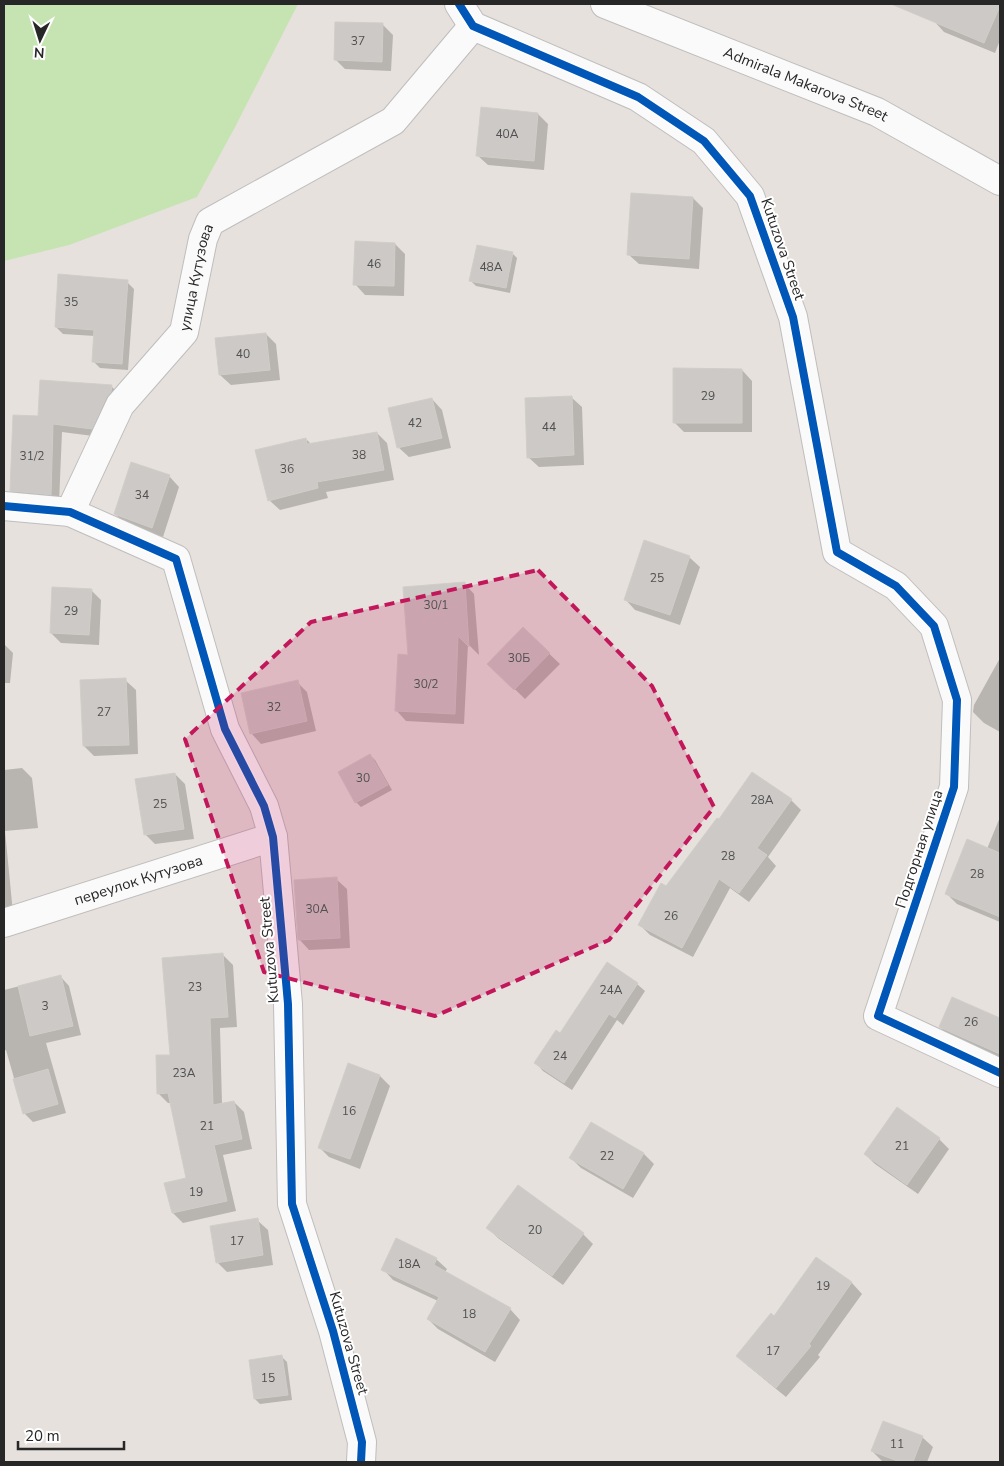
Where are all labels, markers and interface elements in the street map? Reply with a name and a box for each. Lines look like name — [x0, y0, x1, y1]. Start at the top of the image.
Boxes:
north arrow — [15, 15, 65, 65]
house number: 37 — [351, 33, 365, 49]
street label: Admirala Makarova Street — [720, 42, 892, 127]
text: N — [33, 43, 45, 62]
house number: 40А — [495, 126, 519, 142]
street label: Kutuzova Street — [756, 195, 810, 303]
street label: улица Кутузова — [174, 221, 218, 333]
house number: 46 — [367, 256, 381, 272]
house number: 48А — [479, 259, 503, 275]
house number: 35 — [64, 294, 78, 310]
house number: 40 — [236, 346, 250, 362]
house number: 29 — [701, 388, 715, 404]
house number: 42 — [408, 415, 422, 431]
house number: 44 — [542, 419, 556, 435]
house number: 38 — [352, 447, 366, 463]
house number: 31/2 — [20, 448, 45, 464]
house number: 36 — [280, 461, 294, 477]
house number: 34 — [135, 487, 149, 503]
house number: 25 — [650, 570, 664, 586]
house number: 30/1 — [424, 597, 449, 613]
house number: 29 — [64, 603, 78, 619]
house number: 30Б — [508, 650, 530, 666]
house number: 30/2 — [414, 676, 439, 692]
house number: 32 — [267, 699, 281, 715]
house number: 27 — [97, 704, 111, 720]
house number: 30 — [356, 770, 370, 786]
street label: Подгорная улица — [890, 787, 948, 911]
house number: 28А — [750, 792, 774, 808]
house number: 25 — [153, 796, 167, 812]
house number: 28 — [721, 848, 735, 864]
street label: переулок Кутузова — [71, 850, 205, 910]
house number: 28 — [970, 866, 984, 882]
street label: Kutuzova Street — [254, 895, 284, 1004]
house number: 30А — [305, 901, 329, 917]
house number: 26 — [664, 908, 678, 924]
house number: 23 — [188, 979, 202, 995]
house number: 24А — [599, 982, 623, 998]
house number: 3 — [41, 998, 49, 1014]
house number: 26 — [964, 1014, 978, 1030]
house number: 24 — [553, 1048, 567, 1064]
house number: 23А — [172, 1065, 196, 1081]
house number: 16 — [342, 1103, 356, 1119]
house number: 21 — [200, 1118, 214, 1134]
house number: 21 — [895, 1138, 909, 1154]
house number: 22 — [600, 1148, 614, 1164]
house number: 19 — [189, 1184, 203, 1200]
house number: 20 — [528, 1222, 542, 1238]
house number: 17 — [230, 1233, 244, 1249]
house number: 18А — [397, 1256, 421, 1272]
house number: 19 — [816, 1278, 830, 1294]
street label: Kutuzova Street — [325, 1289, 374, 1398]
house number: 18 — [462, 1306, 476, 1322]
house number: 17 — [766, 1343, 780, 1359]
house number: 15 — [261, 1370, 275, 1386]
scale bar — [18, 1418, 124, 1450]
text: 20 m — [25, 1426, 60, 1446]
house number: 11 — [890, 1436, 904, 1452]

